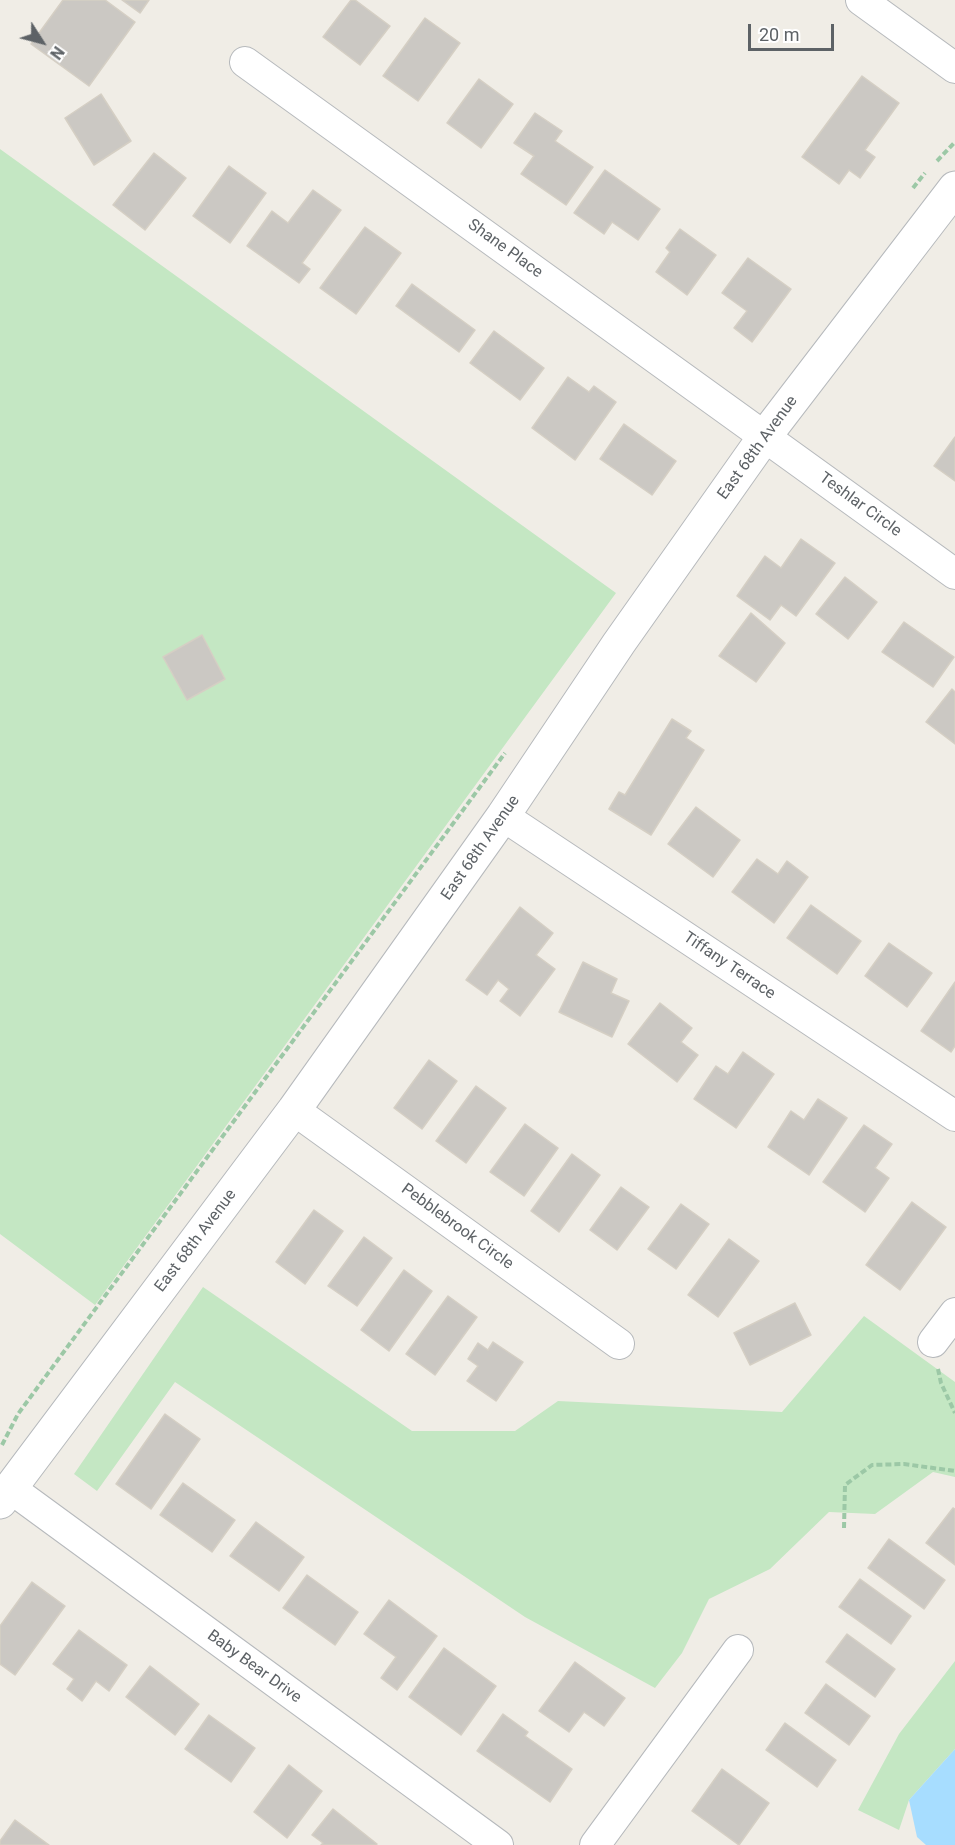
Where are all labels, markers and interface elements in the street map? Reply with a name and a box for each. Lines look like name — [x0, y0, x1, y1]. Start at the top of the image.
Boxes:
north arrow — [12, 12, 72, 72]
scale bar — [751, 12, 836, 50]
text: 20 m — [759, 24, 799, 45]
text: N — [46, 43, 68, 63]
street label: Shane Place — [464, 215, 546, 283]
street label: East 68th Avenue — [714, 392, 802, 504]
street label: Teshlar Circle — [815, 469, 905, 541]
street label: East 68th Avenue — [438, 792, 524, 904]
street label: Tiffany Terrace — [679, 928, 779, 1004]
street label: Pebblebrook Circle — [397, 1180, 517, 1274]
street label: East 68th Avenue — [151, 1186, 241, 1296]
street label: Baby Bear Drive — [203, 1626, 305, 1708]

